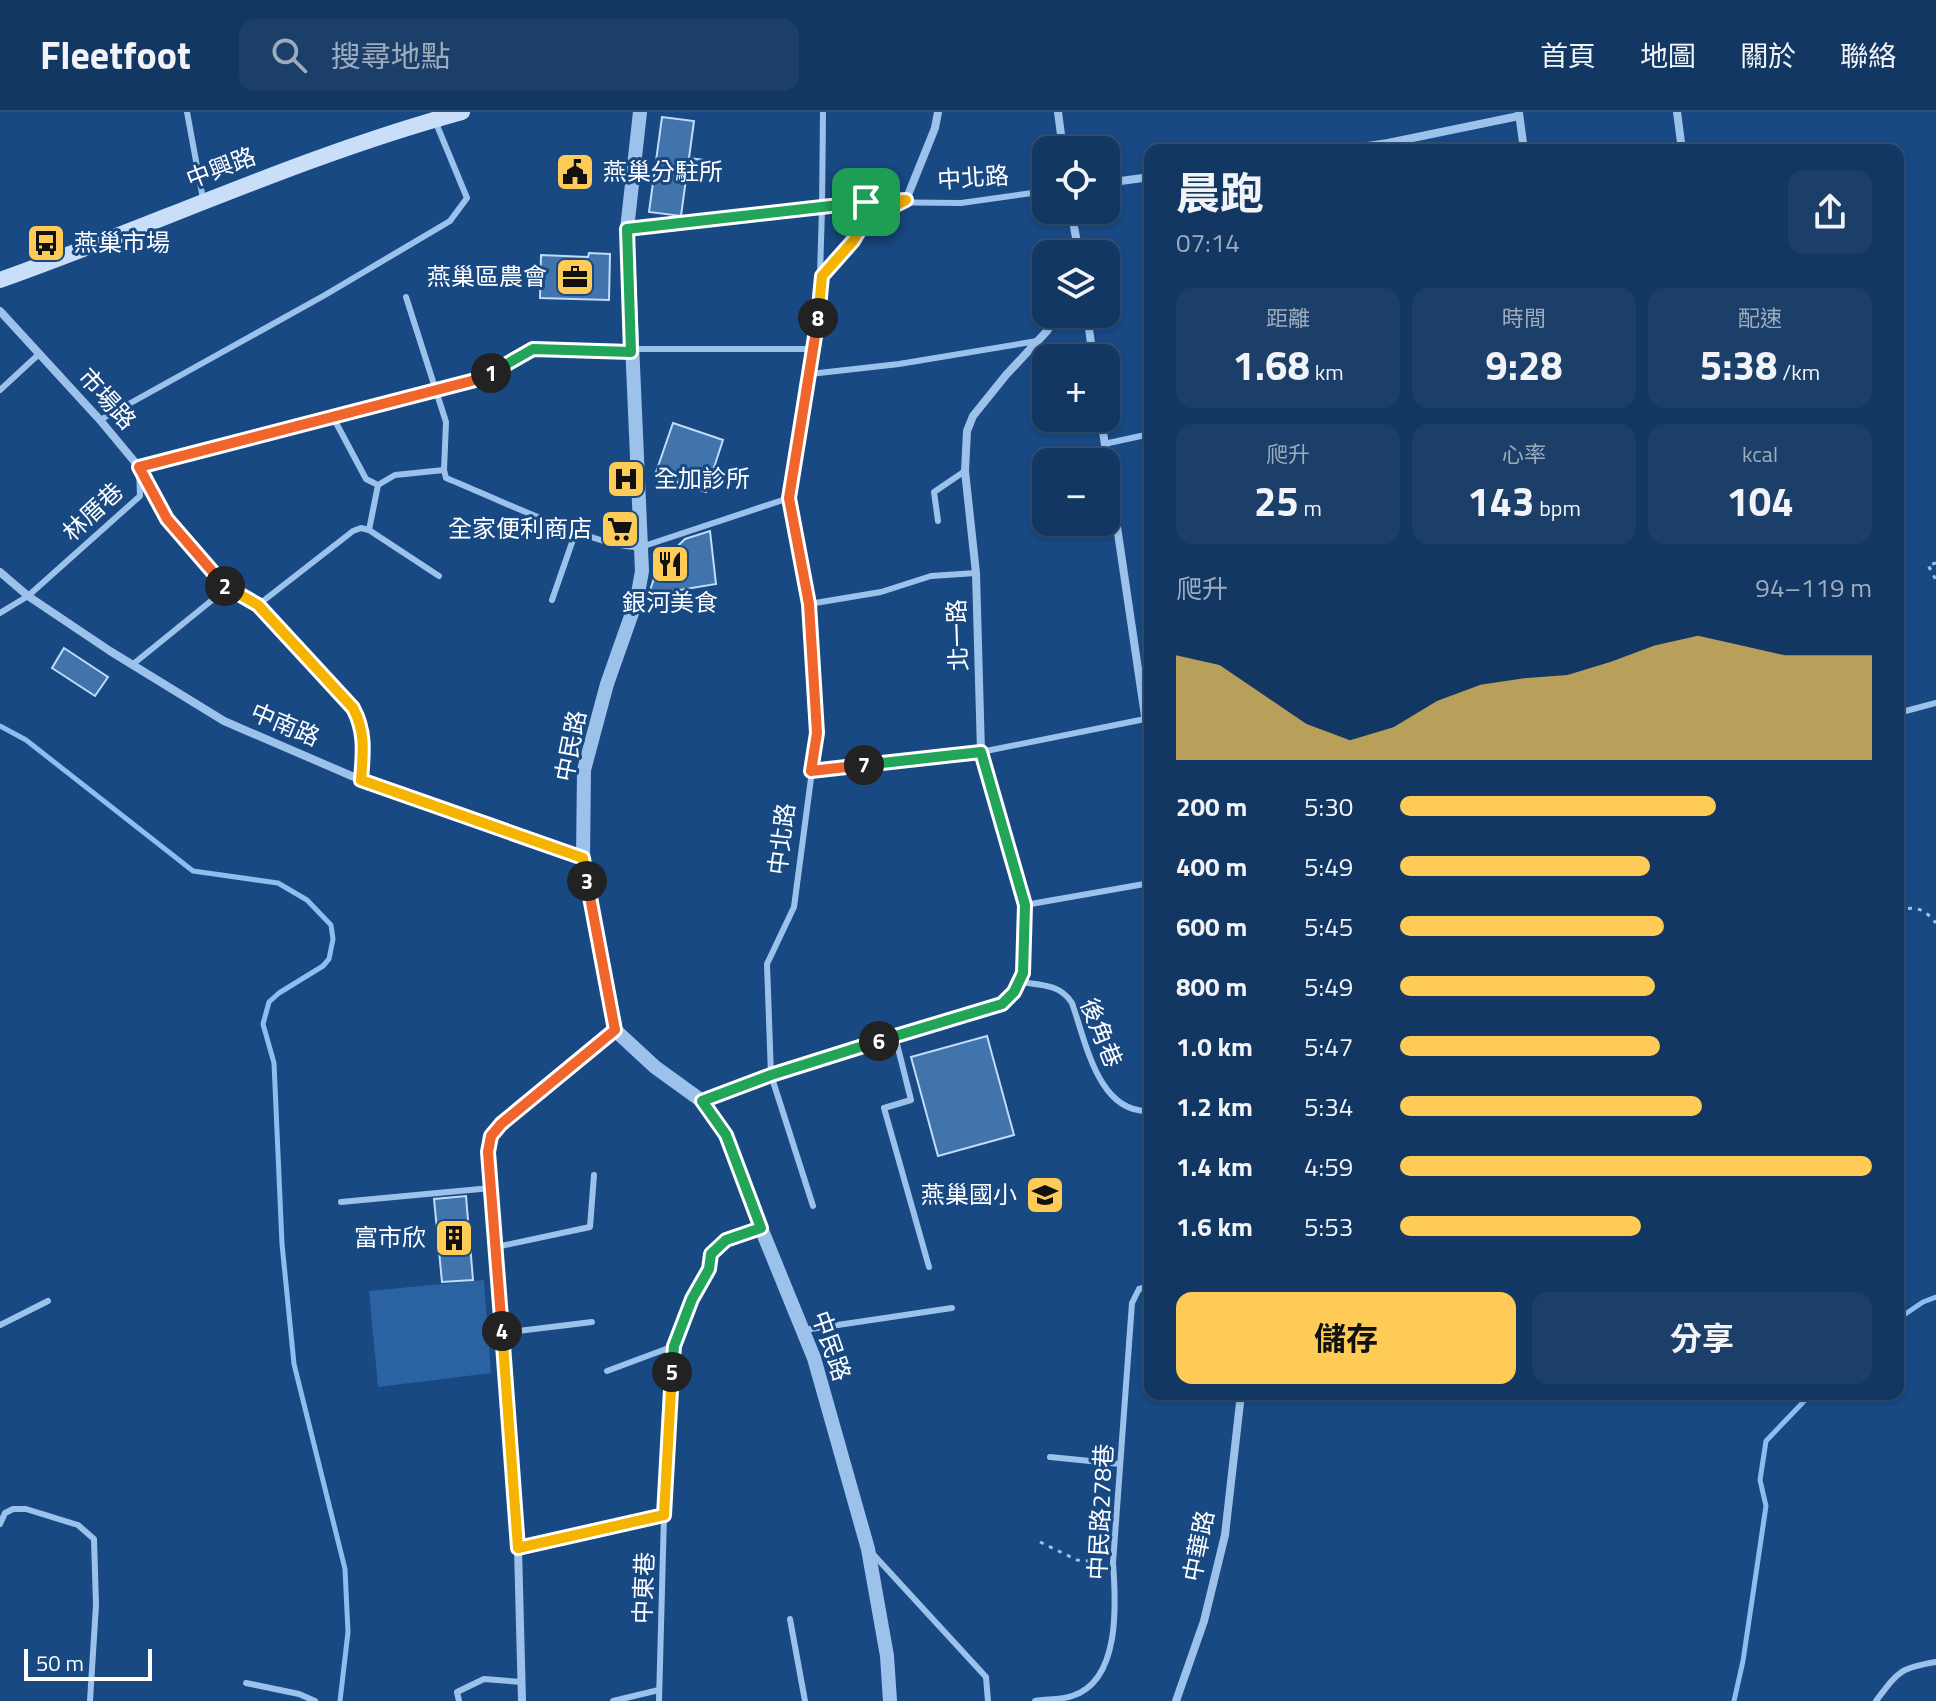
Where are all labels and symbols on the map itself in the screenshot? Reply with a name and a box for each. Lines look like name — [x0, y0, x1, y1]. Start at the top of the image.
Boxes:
street label: 中興路 — [181, 137, 261, 197]
public building icon: 燕巢分駐所 — [554, 151, 596, 193]
place label: 燕巢分駐所 — [603, 153, 723, 189]
street label: 中北路 — [936, 157, 1010, 197]
pin — [832, 168, 900, 236]
bus stop icon: 燕巢市場 — [25, 222, 67, 264]
place label: 燕巢市場 — [74, 224, 170, 260]
office icon: 燕巢區農會 — [554, 256, 596, 298]
place label: 燕巢區農會 — [427, 258, 547, 294]
pin: 8 — [798, 298, 838, 338]
pin: 1 — [471, 353, 511, 393]
street label: 市場路 — [70, 360, 145, 437]
hospital icon: 全加診所 — [605, 458, 647, 500]
place label: 全加診所 — [654, 460, 750, 496]
street label: 林厝巷 — [54, 474, 131, 549]
supermarket icon: 全家便利商店 — [599, 508, 641, 550]
place label: 全家便利商店 — [448, 510, 592, 546]
restaurant icon: 銀河美食 — [649, 543, 691, 585]
pin: 2 — [205, 566, 245, 606]
place label: 銀河美食 — [622, 584, 718, 620]
street label: 北一路 — [938, 598, 976, 672]
street label: 中南路 — [245, 693, 326, 755]
street label: 中民路 — [545, 707, 595, 785]
pin: 7 — [844, 745, 884, 785]
street label: 中北路 — [759, 801, 803, 877]
pin: 3 — [567, 861, 607, 901]
street label: 後角巷 — [1072, 993, 1132, 1073]
pin: 6 — [859, 1021, 899, 1061]
school or university icon: 燕巢國小 — [1024, 1174, 1066, 1216]
place label: 燕巢國小 — [921, 1176, 1017, 1212]
building icon: 富市欣 — [433, 1217, 475, 1259]
place label: 富市欣 — [354, 1219, 426, 1255]
street label: 中民路 — [803, 1306, 861, 1386]
pin: 4 — [482, 1311, 522, 1351]
pin: 5 — [652, 1352, 692, 1392]
street label: 中民路278巷 — [1078, 1443, 1122, 1581]
street label: 中華路 — [1173, 1507, 1223, 1585]
street label: 中東巷 — [624, 1551, 662, 1625]
scale bar — [24, 1645, 152, 1681]

